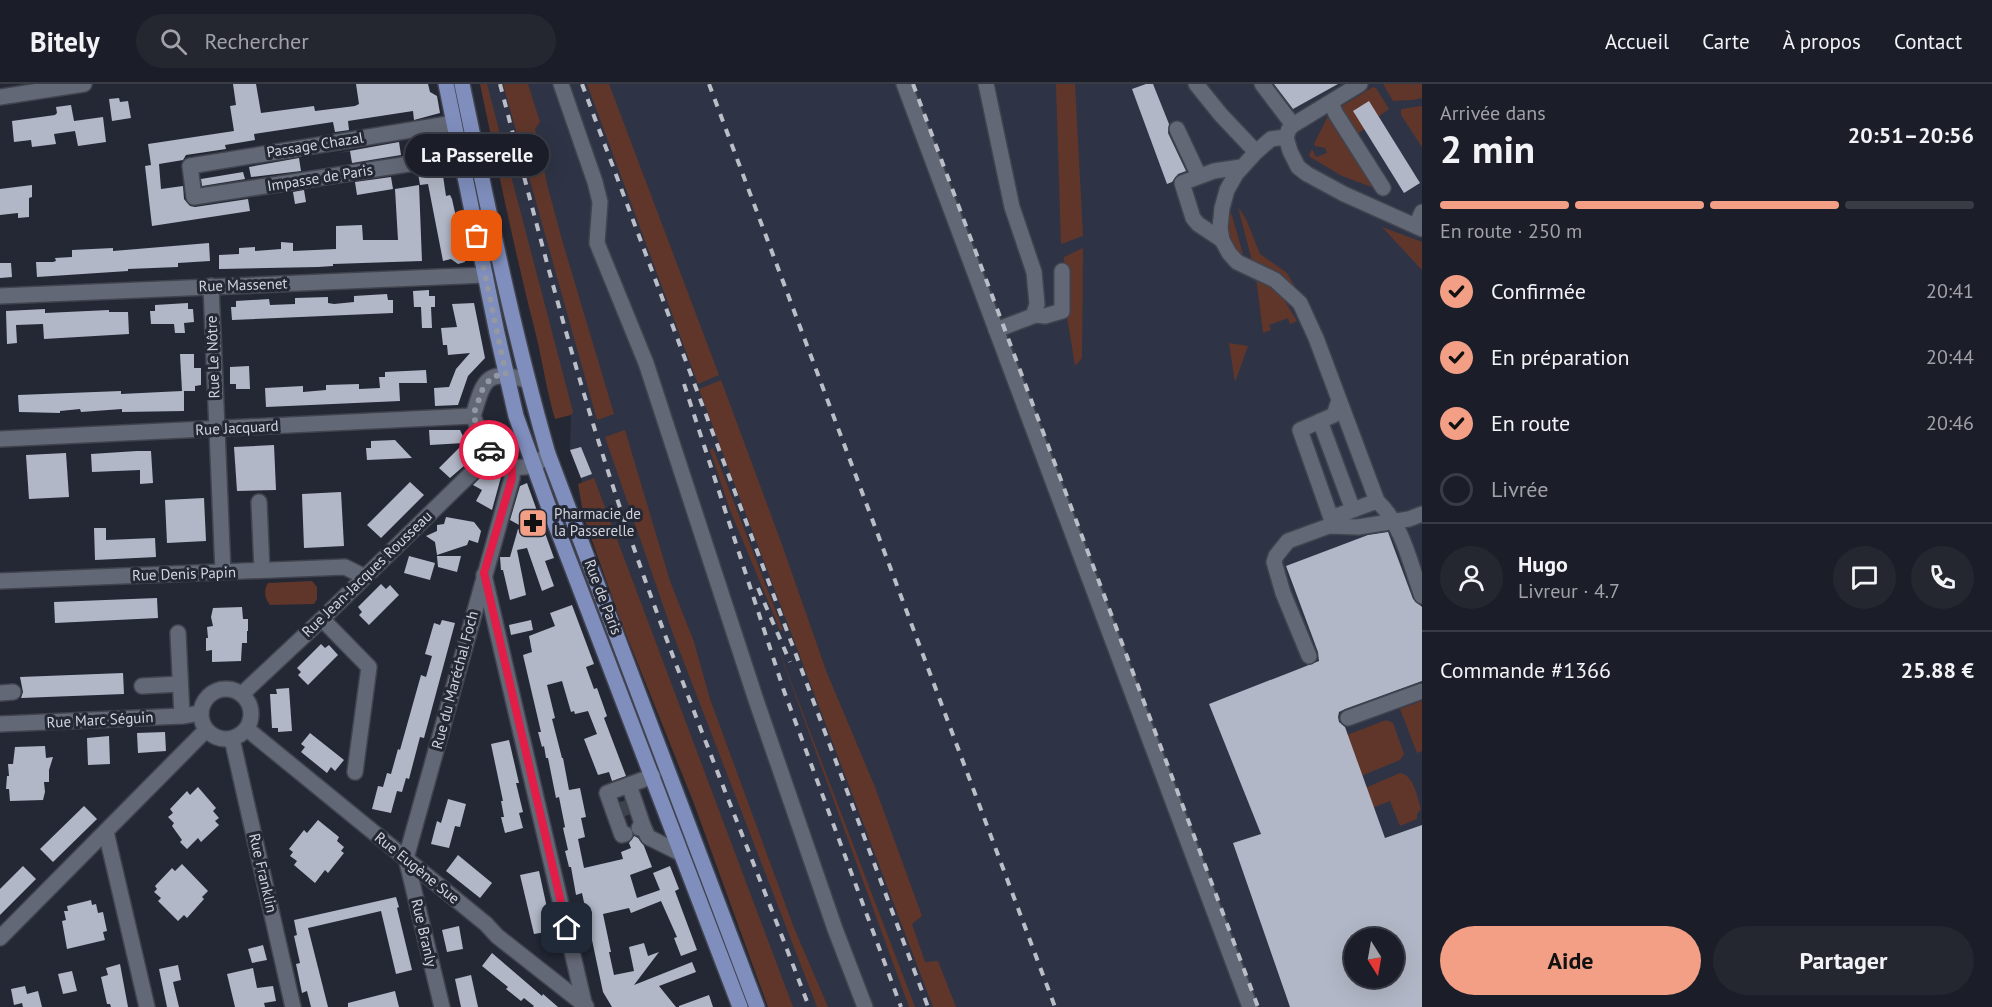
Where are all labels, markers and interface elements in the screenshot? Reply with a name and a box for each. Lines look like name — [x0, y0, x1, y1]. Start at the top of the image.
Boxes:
search box — [136, 14, 556, 68]
text: Bitely — [30, 23, 100, 60]
icon: search — [157, 25, 190, 58]
text: Rechercher — [205, 27, 309, 55]
text: Accueil — [1605, 28, 1669, 55]
text: Carte — [1702, 28, 1750, 55]
text: À propos — [1783, 28, 1861, 55]
text: Contact — [1894, 28, 1962, 55]
text: Arrivée dans — [1440, 100, 1546, 126]
text: 20:51–20:56 — [1848, 121, 1974, 149]
text: 2 min — [1440, 123, 1535, 174]
street label: Passage Chazal — [265, 127, 365, 162]
callout: La Passerelle — [405, 134, 549, 176]
text: La Passerelle — [421, 142, 533, 168]
street label: Impasse de Paris — [266, 160, 374, 195]
pin — [451, 210, 502, 261]
text: En route · 250 m — [1440, 218, 1582, 244]
icon: bag — [460, 219, 493, 252]
street label: Rue Massenet — [198, 273, 288, 296]
icon: check — [1440, 275, 1473, 308]
text: Confirmée — [1491, 277, 1586, 305]
text: 20:41 — [1926, 278, 1974, 304]
street label: Rue Le Nôtre — [202, 315, 223, 399]
icon: check — [1440, 341, 1473, 374]
text: En préparation — [1491, 343, 1630, 371]
text: 20:44 — [1926, 344, 1974, 370]
icon: check — [1440, 407, 1473, 440]
text: En route — [1491, 409, 1570, 437]
text: 20:46 — [1926, 410, 1974, 436]
street label: Rue Jacquard — [195, 416, 279, 439]
courier — [459, 420, 519, 480]
icon: car — [473, 434, 506, 467]
text: Livrée — [1491, 475, 1548, 503]
place label: Pharmacie de la Passerelle — [554, 504, 641, 540]
street label: Rue Jean-Jacques Rousseau — [297, 506, 436, 641]
pharmacy icon: Pharmacie de la Passerelle — [517, 507, 549, 539]
button: person — [1440, 546, 1503, 609]
button: chat — [1833, 546, 1896, 609]
button: phone — [1911, 546, 1974, 609]
text: Hugo — [1518, 550, 1568, 578]
street label: Rue de Paris — [580, 557, 626, 637]
street label: Rue Denis Papin — [132, 562, 236, 585]
text: Livreur · 4.7 — [1518, 578, 1620, 604]
street label: Rue du Maréchal Foch — [427, 609, 482, 751]
text: Commande #1366 — [1440, 656, 1611, 684]
text: 25.88 € — [1901, 656, 1974, 684]
street label: Rue Marc Séguin — [46, 707, 154, 732]
street label: Rue Eugène Sue — [371, 828, 464, 908]
street label: Rue Franklin — [245, 831, 282, 914]
street label: Rue Branly — [407, 897, 442, 969]
pin — [541, 902, 592, 953]
icon: home — [550, 911, 583, 944]
button: Aide — [1440, 926, 1701, 995]
button: Partager — [1713, 926, 1974, 995]
north arrow — [1344, 928, 1404, 988]
map controls — [1344, 928, 1404, 988]

